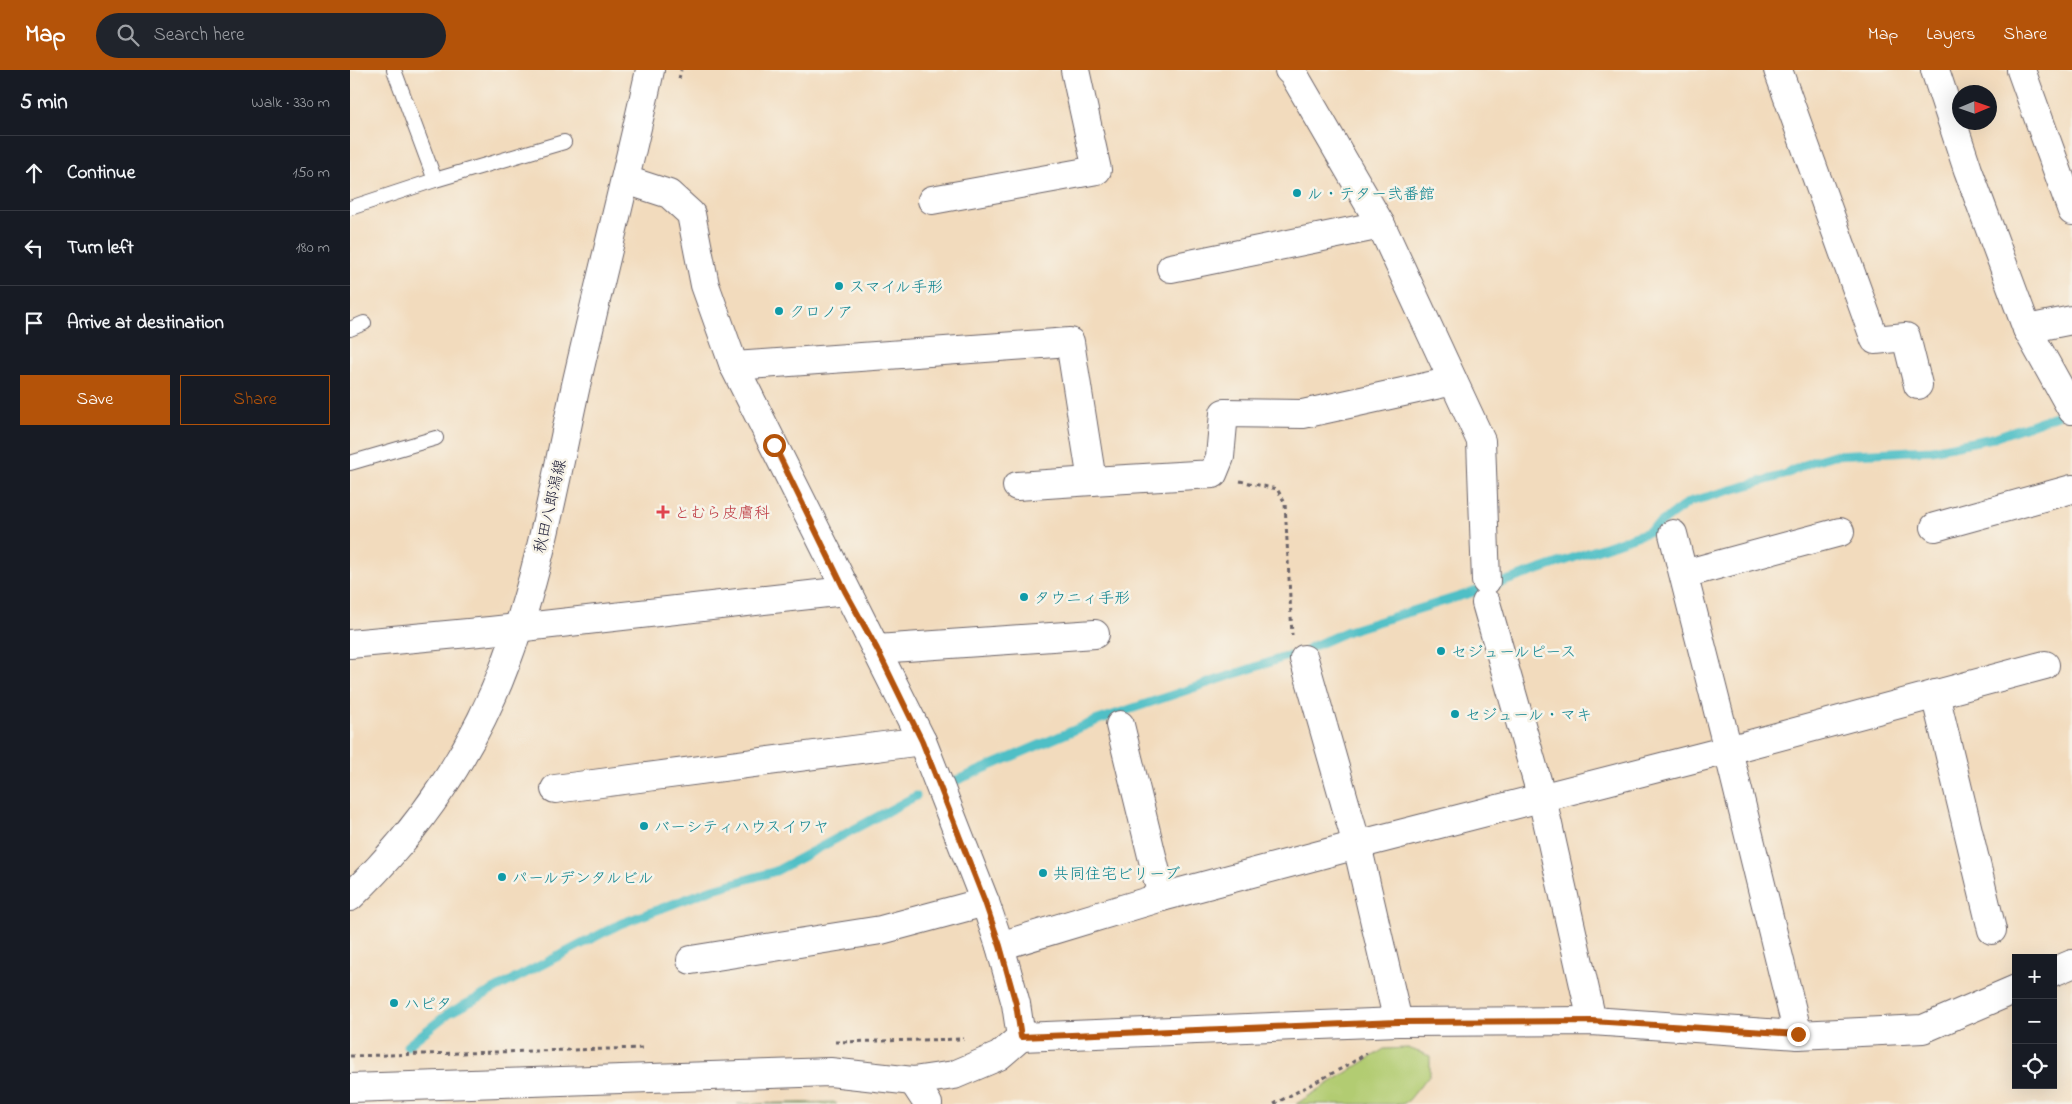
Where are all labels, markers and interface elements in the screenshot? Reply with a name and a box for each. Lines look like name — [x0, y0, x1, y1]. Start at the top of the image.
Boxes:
search box — [96, 13, 446, 58]
text: Map — [25, 18, 66, 53]
icon: search — [114, 21, 142, 49]
text: Search here — [154, 22, 245, 49]
text: Map — [1868, 22, 1898, 48]
text: Layers — [1926, 22, 1976, 48]
text: Share — [2004, 22, 2047, 48]
north arrow — [1952, 85, 1997, 130]
text: 5 min — [20, 88, 68, 118]
text: Walk · 330 m — [251, 91, 330, 115]
icon: ahead — [20, 159, 48, 187]
text: Continue — [67, 160, 135, 187]
text: 150 m — [292, 161, 330, 185]
place label: ル・テター弐番館 — [1307, 183, 1435, 207]
marker: ル・テター弐番館 — [1291, 187, 1303, 199]
icon: left — [20, 234, 48, 262]
text: Turn left — [67, 235, 134, 262]
text: 180 m — [296, 236, 330, 260]
place label: スマイル手形 — [849, 276, 943, 300]
marker: スマイル手形 — [833, 280, 845, 292]
place label: クロノア — [789, 301, 853, 325]
marker: クロノア — [773, 305, 785, 317]
icon: arrive — [20, 309, 48, 337]
text: Arrive at destination — [67, 310, 224, 337]
button: Save — [20, 375, 170, 425]
button: Share — [180, 375, 330, 425]
route start — [763, 434, 786, 457]
street label: 秋田八郎潟線 — [528, 457, 573, 556]
place label: とむら皮膚科 — [674, 502, 770, 526]
marker: とむら皮膚科 — [656, 505, 670, 519]
place label: タウニィ手形 — [1034, 587, 1130, 611]
marker: タウニィ手形 — [1018, 591, 1030, 603]
place label: セジュールピース — [1451, 641, 1576, 665]
marker: セジュールピース — [1435, 645, 1447, 657]
place label: セジュール・マキ — [1465, 704, 1592, 728]
marker: セジュール・マキ — [1449, 708, 1461, 720]
place label: バーシティハウスイワヤ — [654, 816, 829, 840]
marker: バーシティハウスイワヤ — [638, 820, 650, 832]
place label: 共同住宅ビリーブ — [1053, 863, 1180, 887]
place label: パールデンタルビル — [512, 867, 654, 891]
marker: 共同住宅ビリーブ — [1037, 867, 1049, 879]
marker: パールデンタルビル — [496, 871, 508, 883]
map controls — [2012, 954, 2057, 1089]
button: + — [2012, 954, 2057, 999]
place label: ハピタ — [404, 993, 452, 1017]
marker: ハピタ — [388, 997, 400, 1009]
button: − — [2012, 999, 2057, 1044]
route end — [1787, 1023, 1810, 1046]
button: locate — [2012, 1044, 2057, 1089]

